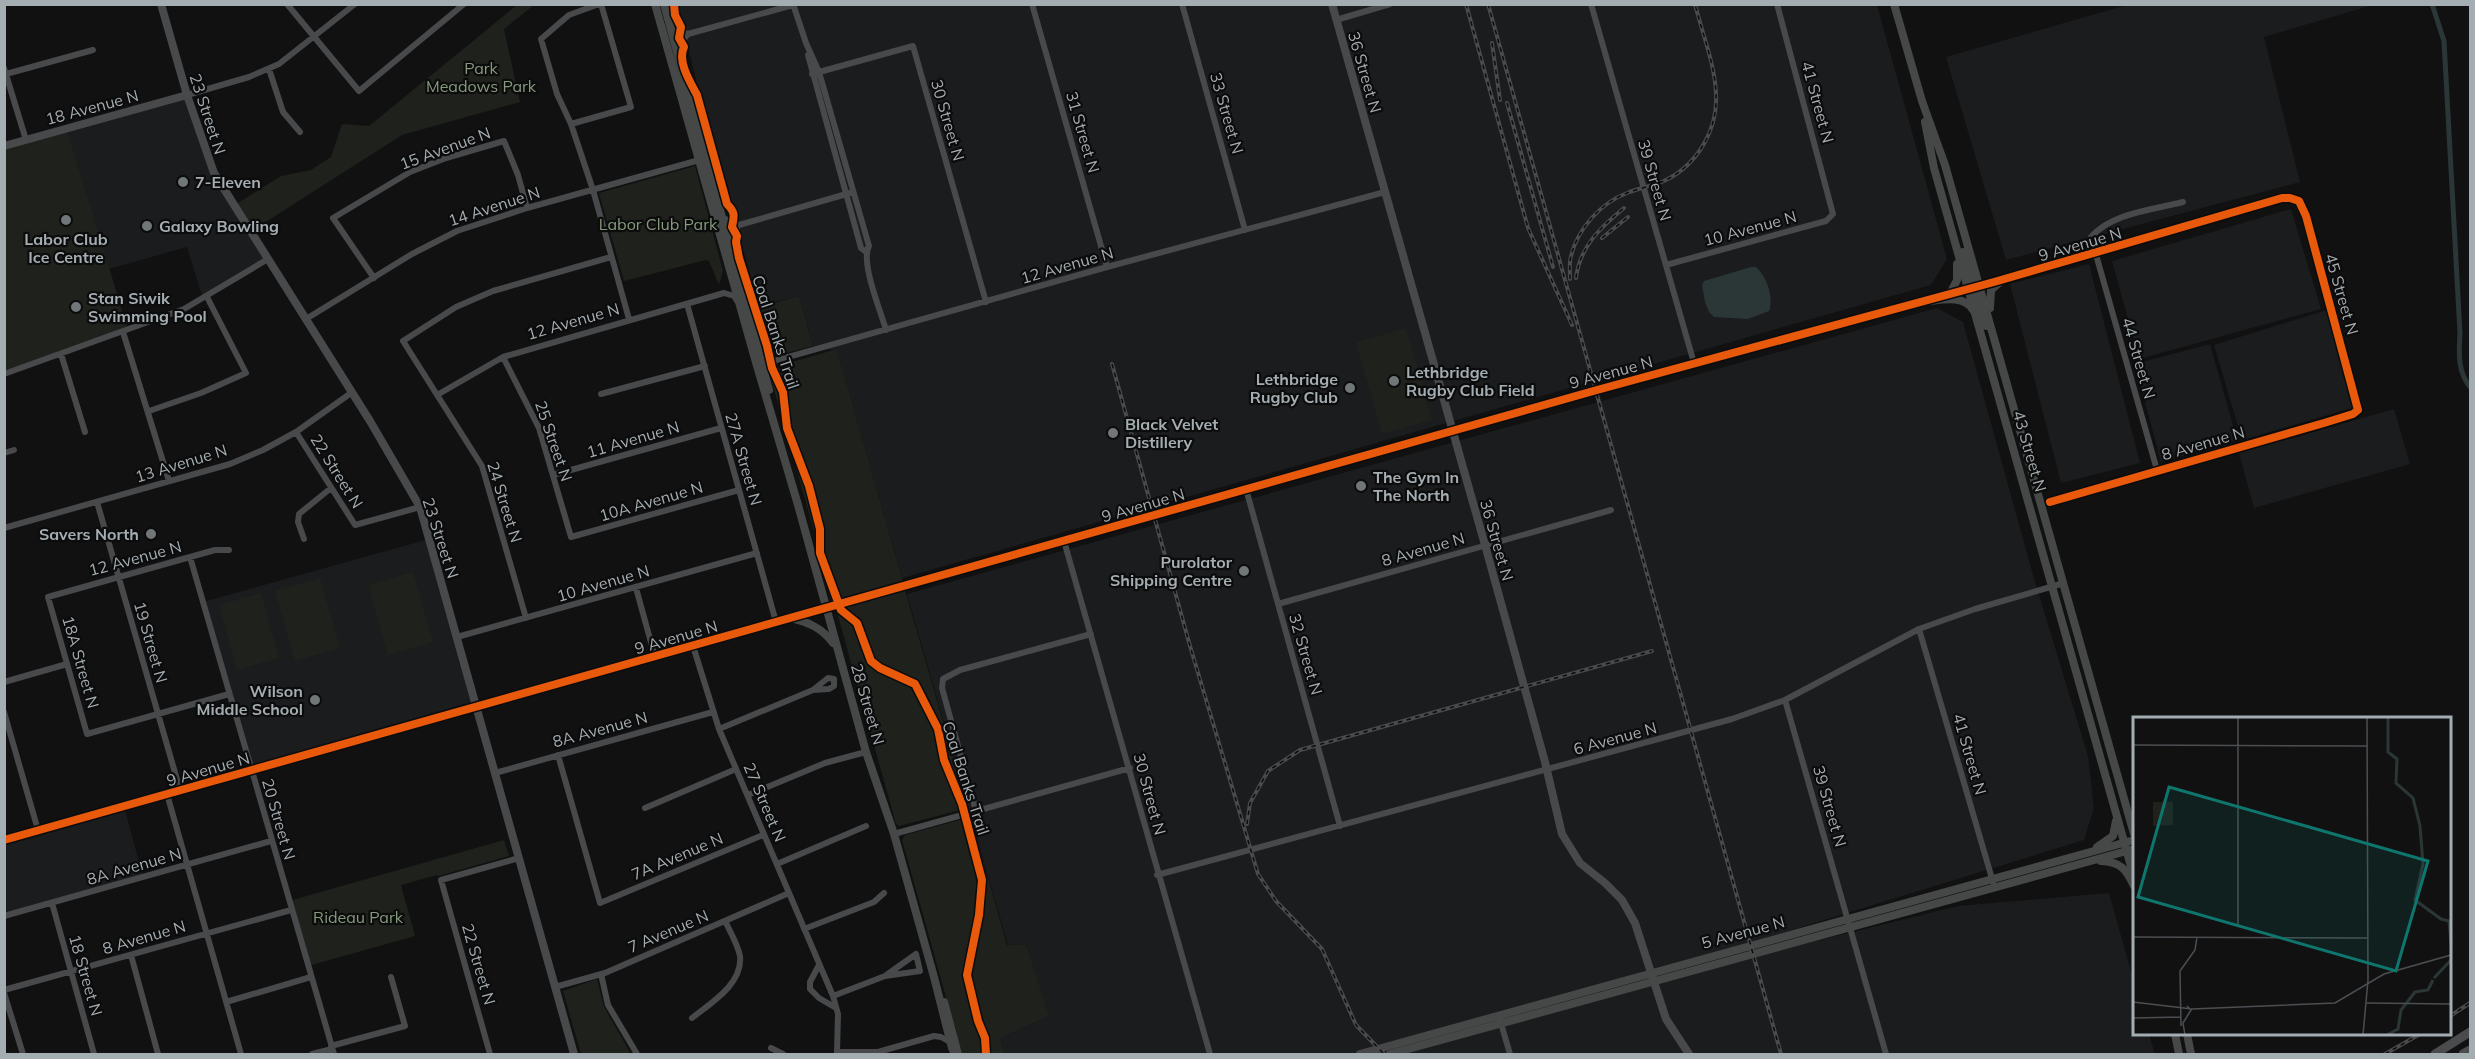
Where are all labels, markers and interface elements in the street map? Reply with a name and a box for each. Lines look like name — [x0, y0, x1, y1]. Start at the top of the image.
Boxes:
street label: 36 Street N — [1344, 29, 1386, 115]
park label: Park Meadows Park — [426, 58, 537, 96]
street label: 41 Street N — [1798, 59, 1838, 145]
street label: 33 Street N — [1206, 70, 1248, 156]
street label: 23 Street N — [186, 71, 230, 157]
street label: 30 Street N — [927, 77, 969, 163]
street label: 18 Avenue N — [43, 85, 141, 129]
street label: 31 Street N — [1062, 89, 1104, 175]
street label: 15 Avenue N — [397, 122, 493, 174]
street label: 39 Street N — [1634, 137, 1676, 223]
place label: 7-Eleven — [195, 172, 261, 192]
marker: 7-Eleven — [176, 175, 190, 189]
street label: 14 Avenue N — [446, 182, 542, 230]
street label: 10 Avenue N — [1701, 206, 1799, 250]
marker: Labor Club Ice Centre — [59, 213, 73, 227]
park label: Labor Club Park — [599, 214, 718, 234]
place label: Galaxy Bowling — [159, 216, 279, 236]
marker: Galaxy Bowling — [140, 219, 154, 233]
street label: 9 Avenue N — [2036, 223, 2124, 265]
place label: Labor Club Ice Centre — [24, 229, 108, 267]
street label: 12 Avenue N — [1018, 242, 1116, 288]
street label: 45 Street N — [2321, 251, 2363, 337]
street label: Coal Banks Trail — [748, 273, 804, 391]
place label: Stan Siwik Swimming Pool — [88, 288, 207, 326]
street label: 12 Avenue N — [524, 298, 622, 344]
marker: Stan Siwik Swimming Pool — [69, 300, 83, 314]
street label: 44 Street N — [2118, 315, 2160, 401]
street label: 9 Avenue N — [1567, 351, 1655, 393]
place label: Lethbridge Rugby Club Field — [1406, 362, 1535, 400]
place label: Lethbridge Rugby Club — [1250, 369, 1338, 407]
marker: Lethbridge Rugby Club Field — [1387, 374, 1401, 388]
marker: Lethbridge Rugby Club — [1343, 381, 1357, 395]
street label: 25 Street N — [531, 398, 577, 484]
street label: 43 Street N — [2009, 408, 2051, 494]
street label: 27A Street N — [721, 410, 767, 508]
place label: Black Velvet Distillery — [1125, 414, 1218, 452]
street label: 11 Avenue N — [584, 416, 682, 462]
street label: 8 Avenue N — [2159, 422, 2247, 464]
marker: Black Velvet Distillery — [1106, 426, 1120, 440]
street label: 22 Street N — [306, 430, 368, 512]
street label: 13 Avenue N — [133, 440, 229, 486]
street label: 24 Street N — [483, 459, 527, 545]
place label: The Gym In The North — [1373, 467, 1459, 505]
street label: 10A Avenue N — [597, 477, 705, 525]
marker: The Gym In The North — [1354, 479, 1368, 493]
street label: 9 Avenue N — [1099, 484, 1187, 526]
street label: 23 Street N — [419, 495, 463, 581]
street label: 36 Street N — [1476, 497, 1518, 583]
place label: Savers North — [39, 524, 139, 544]
marker: Savers North — [144, 527, 158, 541]
street label: 8 Avenue N — [1379, 528, 1467, 570]
street label: 12 Avenue N — [86, 536, 184, 580]
place label: Purolator Shipping Centre — [1110, 552, 1233, 590]
street label: 10 Avenue N — [554, 560, 652, 606]
marker: Purolator Shipping Centre — [1237, 564, 1251, 578]
street label: 19 Street N — [130, 599, 172, 685]
street label: 32 Street N — [1285, 611, 1327, 697]
street label: 18A Street N — [58, 613, 104, 711]
street label: 9 Avenue N — [632, 616, 720, 658]
street label: 28 Street N — [847, 661, 889, 747]
place label: Wilson Middle School — [197, 681, 303, 719]
marker: Wilson Middle School — [308, 693, 322, 707]
street label: 8A Avenue N — [550, 707, 650, 751]
street label: 41 Street N — [1949, 711, 1991, 797]
street label: 6 Avenue N — [1571, 717, 1659, 759]
inset map — [2133, 717, 2451, 1035]
street label: Coal Banks Trail — [938, 719, 994, 837]
street label: 9 Avenue N — [164, 748, 252, 790]
street label: 30 Street N — [1130, 751, 1170, 837]
street label: 27 Street N — [739, 760, 791, 844]
street label: 39 Street N — [1809, 763, 1851, 849]
street label: 20 Street N — [258, 776, 300, 862]
street label: 7A Avenue N — [628, 828, 726, 884]
street label: 8A Avenue N — [84, 843, 184, 889]
street label: 7 Avenue N — [625, 905, 711, 957]
park label: Rideau Park — [313, 907, 404, 927]
street label: 5 Avenue N — [1699, 911, 1787, 953]
street label: 8 Avenue N — [100, 916, 188, 958]
street label: 22 Street N — [458, 921, 500, 1007]
street label: 18 Street N — [65, 932, 107, 1018]

